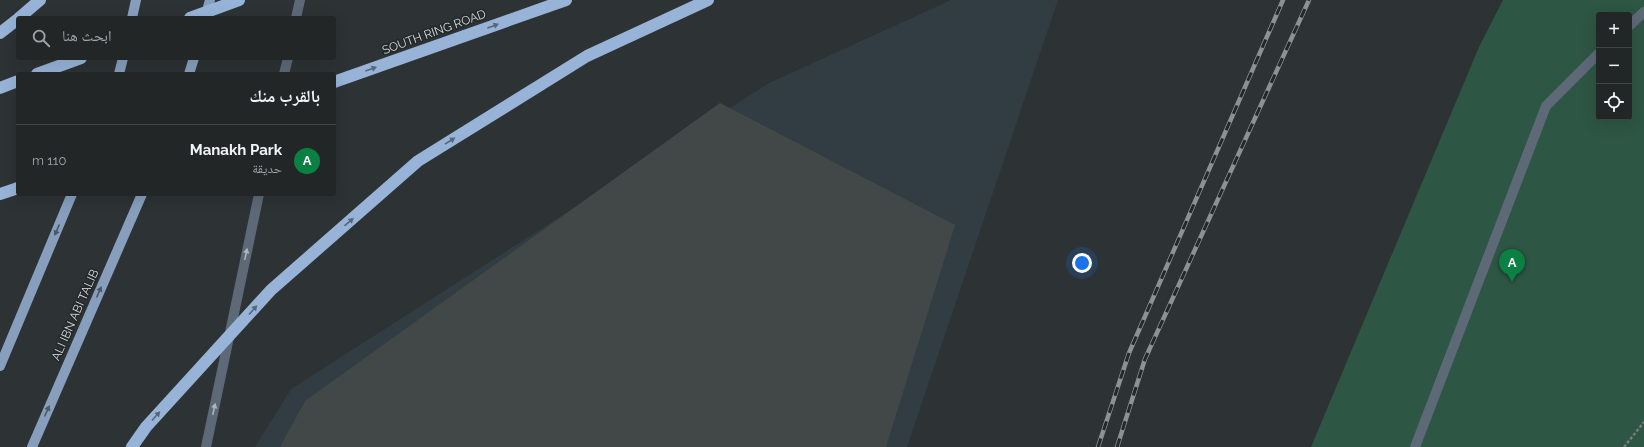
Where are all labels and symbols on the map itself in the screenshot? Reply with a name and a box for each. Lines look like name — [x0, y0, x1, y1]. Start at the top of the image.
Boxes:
street label: SOUTH RING ROAD — [380, 7, 488, 57]
one-way arrow — [488, 23, 500, 29]
one-way arrow — [365, 66, 377, 72]
one-way arrow — [444, 138, 456, 145]
one-way arrow — [344, 218, 353, 227]
one-way arrow — [53, 224, 60, 236]
one-way arrow — [244, 248, 250, 260]
pin: A — [1499, 249, 1525, 282]
your location — [1072, 253, 1092, 273]
street label: ALI IBN ABI TALIB — [49, 267, 101, 363]
one-way arrow — [96, 286, 102, 298]
one-way arrow — [248, 305, 258, 315]
one-way arrow — [211, 403, 217, 415]
one-way arrow — [44, 406, 50, 417]
one-way arrow — [151, 412, 160, 421]

